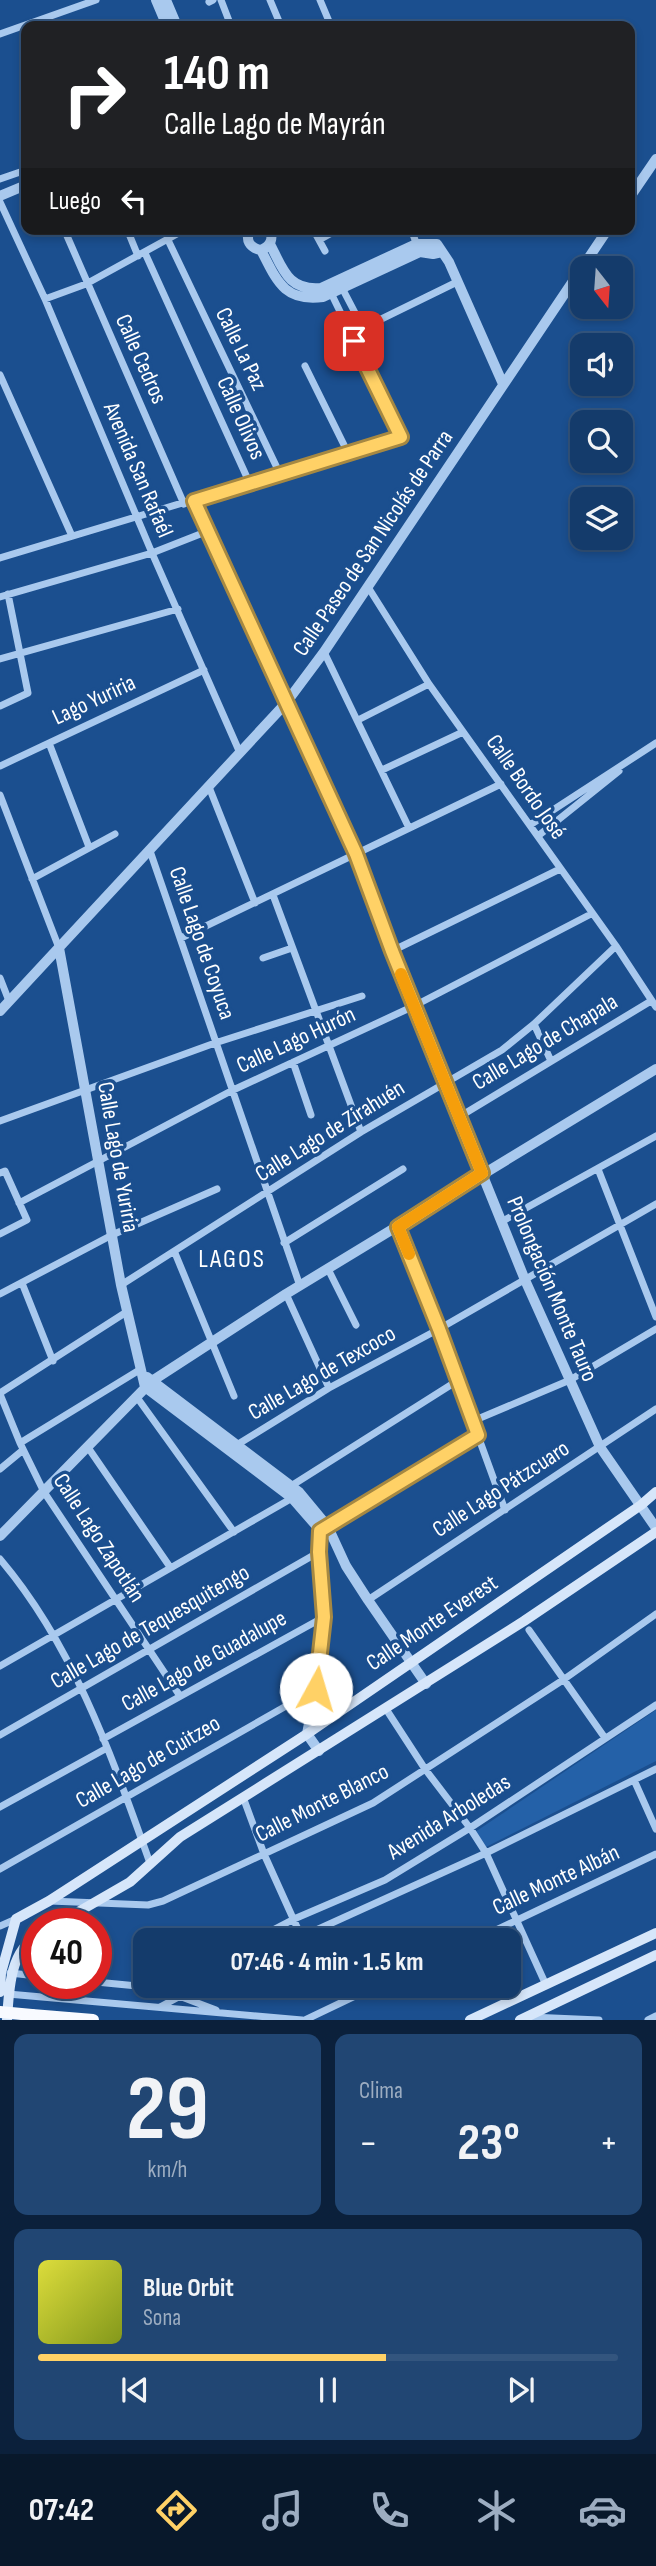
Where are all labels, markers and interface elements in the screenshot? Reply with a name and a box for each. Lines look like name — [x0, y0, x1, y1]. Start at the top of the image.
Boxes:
text: 140 m — [164, 45, 270, 104]
icon: right — [49, 49, 140, 140]
text: Calle Lago de Mayrán — [164, 105, 386, 144]
icon: left — [115, 182, 153, 220]
text: Luego — [49, 186, 101, 217]
north arrow — [570, 256, 634, 318]
map controls — [570, 256, 633, 550]
street label: Calle La Paz — [209, 303, 273, 395]
street label: Calle Cedros — [109, 310, 173, 408]
pin — [324, 311, 384, 371]
icon: arrive — [335, 322, 373, 360]
button: sound — [570, 333, 633, 396]
street label: Calle Olivos — [210, 372, 272, 464]
street label: Avenida San Rafaél — [97, 397, 179, 542]
button: search — [570, 410, 633, 473]
street label: Calle Paseo de San Nicolás de Parra — [287, 425, 459, 661]
button: layers — [570, 487, 633, 550]
street label: Lago Yuriria — [48, 669, 140, 731]
street label: Calle Bordo José — [480, 729, 572, 845]
street label: Calle Lago de Coyuca — [163, 863, 241, 1023]
street label: Calle Lago de Chapala — [467, 988, 623, 1096]
street label: Calle Lago Hurón — [232, 1000, 360, 1080]
street label: Calle Lago de Zirahuén — [250, 1074, 410, 1188]
street label: Calle Lago de Yuriria — [91, 1080, 145, 1234]
street label: Prolongación Monte Tauro — [500, 1192, 604, 1386]
district label: LAGOS — [198, 1244, 266, 1275]
street label: Calle Lago de Texcoco — [243, 1319, 401, 1427]
street label: Calle Lago Pátzcuaro — [427, 1434, 575, 1544]
street label: Calle Lago Zapotlán — [47, 1468, 151, 1608]
street label: Calle Lago de Tequesquitengo — [46, 1559, 254, 1695]
street label: Calle Monte Everest — [361, 1569, 503, 1677]
street label: Calle Lago de Guadalupe — [117, 1604, 291, 1718]
position arrow — [279, 1652, 353, 1726]
street label: Calle Lago de Cuitzeo — [71, 1709, 225, 1815]
street label: Calle Monte Blanco — [251, 1757, 393, 1849]
street label: Avenida Arboledas — [381, 1768, 516, 1866]
street label: Calle Monte Albán — [488, 1838, 624, 1922]
speed limit sign: 40 — [21, 1908, 112, 1999]
text: 07:46 · 4 min · 1.5 km — [230, 1947, 424, 1978]
text: 29 — [126, 2056, 209, 2165]
text: Clima — [359, 2077, 403, 2105]
text: 23° — [457, 2112, 520, 2175]
text: − — [359, 2121, 378, 2166]
text: + — [599, 2121, 618, 2166]
text: km/h — [148, 2156, 187, 2184]
text: Blue Orbit — [143, 2273, 234, 2304]
text: Sona — [143, 2304, 181, 2332]
icon: previous — [116, 2371, 154, 2409]
icon: pause — [309, 2371, 347, 2409]
icon: next — [502, 2371, 540, 2409]
icon: directions — [152, 2486, 201, 2535]
icon: music — [258, 2486, 307, 2535]
icon: phone — [365, 2486, 414, 2535]
icon: climate — [472, 2486, 521, 2535]
icon: car — [578, 2486, 627, 2535]
text: 07:42 — [29, 2491, 94, 2530]

